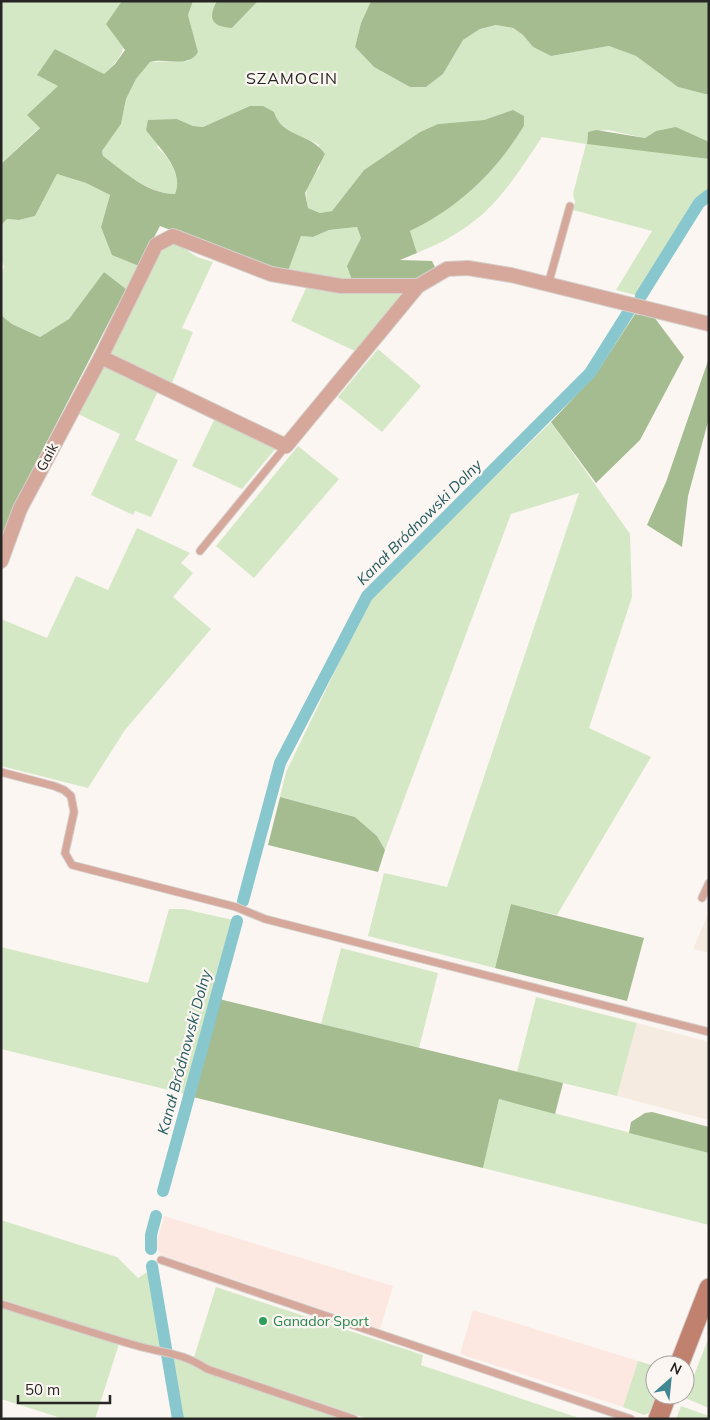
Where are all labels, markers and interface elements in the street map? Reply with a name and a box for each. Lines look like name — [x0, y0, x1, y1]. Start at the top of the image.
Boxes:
district label: SZAMOCIN — [246, 68, 338, 88]
street label: Gaik — [32, 439, 62, 474]
water label: Kanał Bródnowski Dolny — [352, 455, 486, 589]
water label: Kanał Bródnowski Dolny — [153, 967, 215, 1136]
place label: Ganador Sport — [273, 1312, 369, 1330]
marker: Ganador Sport — [257, 1315, 269, 1327]
north arrow — [645, 1355, 695, 1405]
text: N — [667, 1358, 685, 1379]
scale bar — [18, 1372, 110, 1404]
text: 50 m — [25, 1380, 60, 1399]

